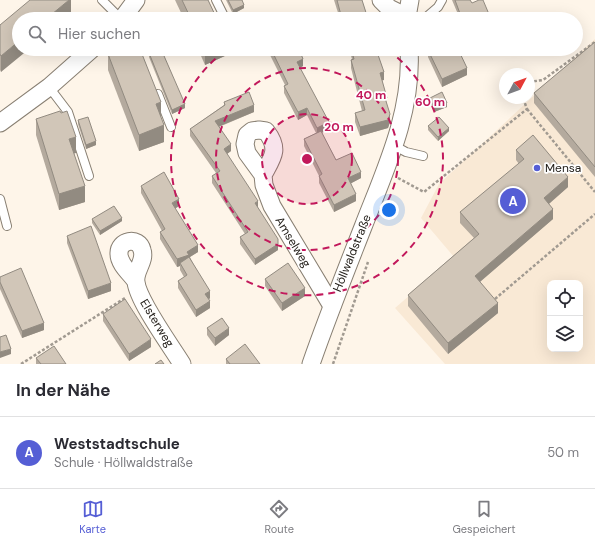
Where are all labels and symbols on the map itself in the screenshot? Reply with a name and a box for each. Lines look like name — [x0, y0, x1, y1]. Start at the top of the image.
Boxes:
north arrow — [499, 68, 535, 104]
text: 40 m — [356, 87, 386, 103]
text: 60 m — [415, 94, 445, 110]
text: 20 m — [324, 119, 354, 135]
centre of rings — [300, 152, 314, 166]
place label: Mensa — [545, 160, 581, 176]
marker: Mensa — [532, 163, 542, 173]
pin: A — [500, 186, 526, 216]
your location — [379, 200, 399, 220]
street label: Höllwaldstraße — [329, 212, 375, 294]
street label: Amselweg — [272, 214, 315, 271]
street label: Elsterweg — [136, 296, 178, 350]

